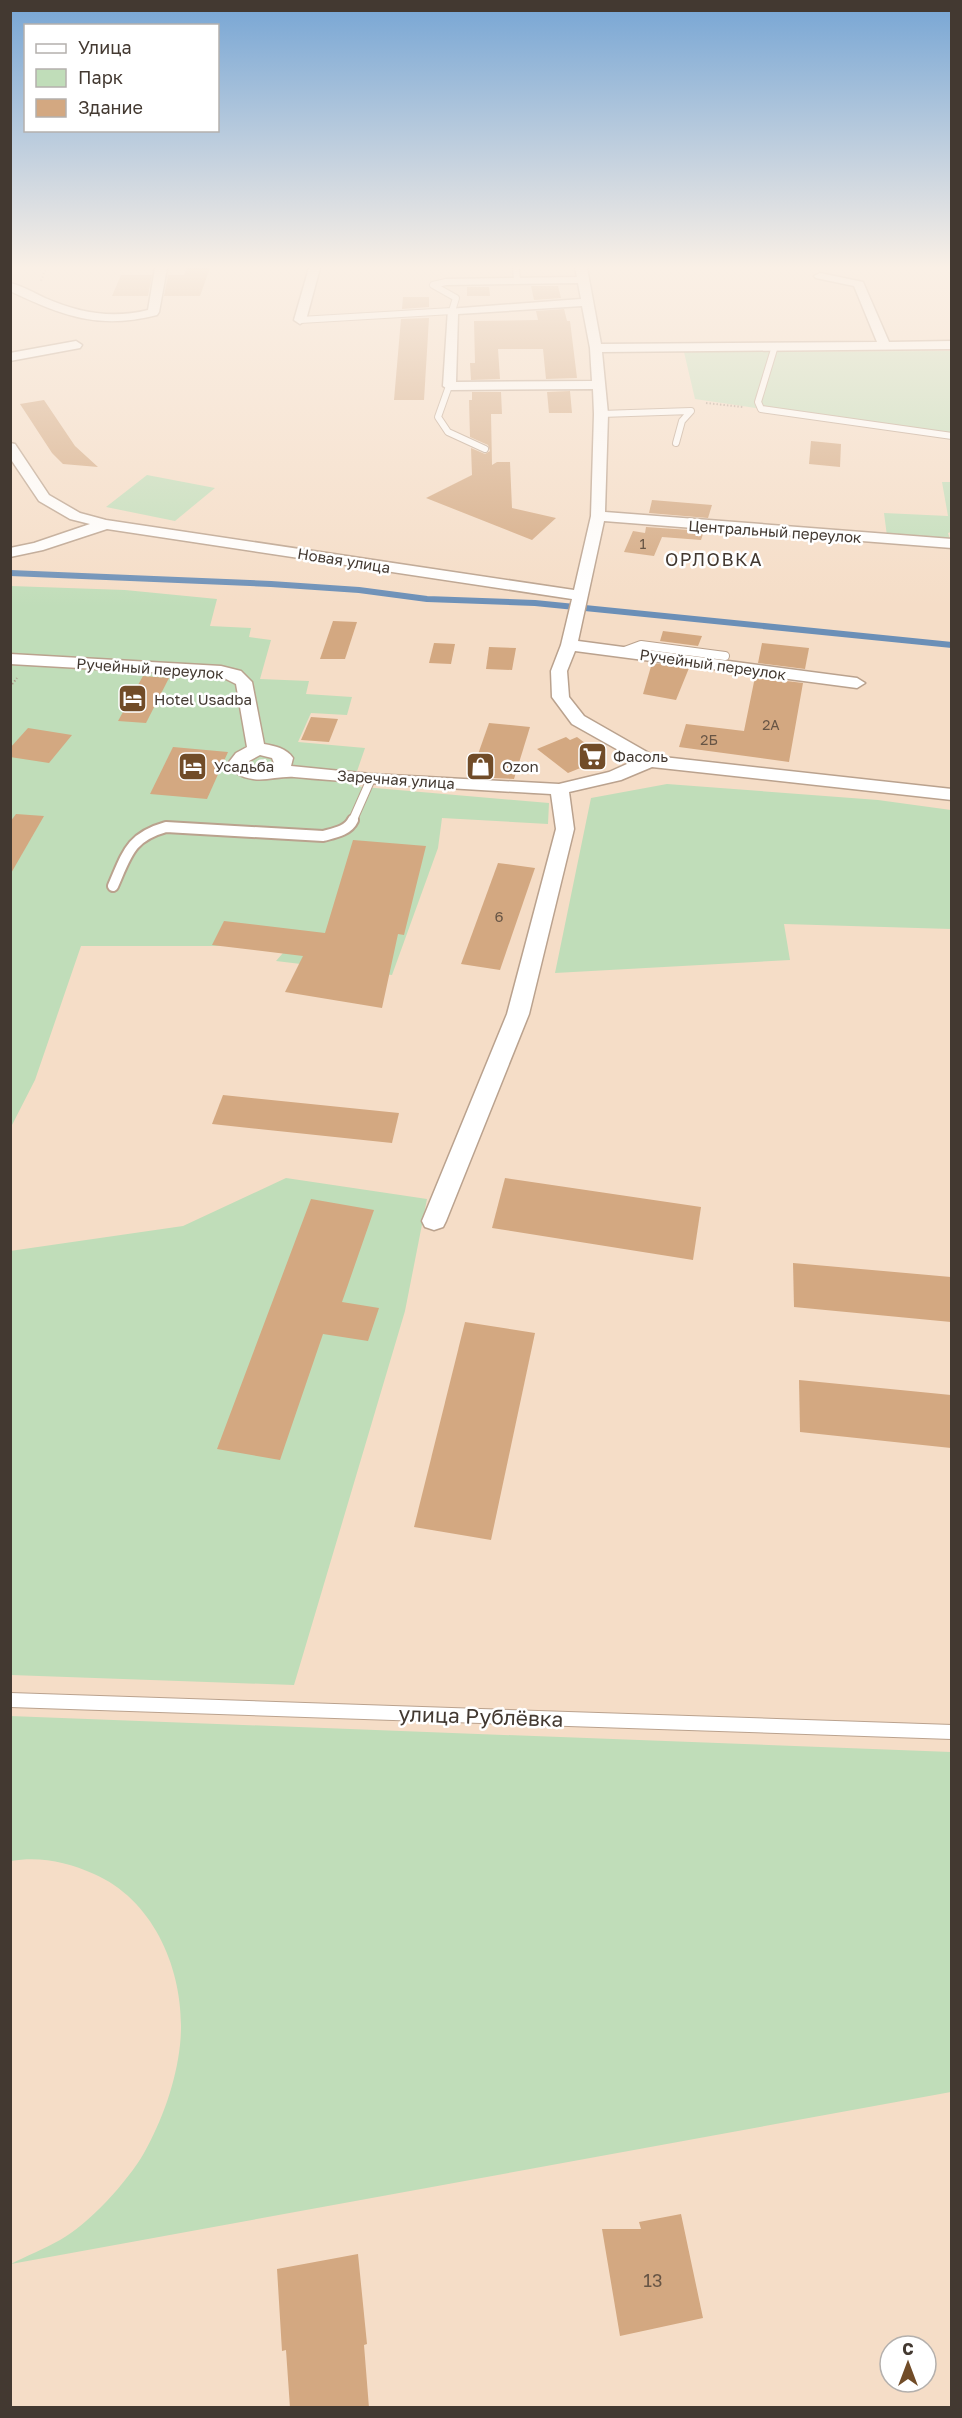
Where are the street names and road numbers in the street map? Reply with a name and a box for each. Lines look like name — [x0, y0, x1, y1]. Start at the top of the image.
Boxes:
street label: Центральный переулок — [688, 516, 863, 546]
street label: Новая улица — [296, 544, 392, 576]
street label: Ручейный переулок — [639, 645, 788, 683]
street label: Ручейный переулок — [76, 654, 225, 682]
street label: Заречная улица — [336, 766, 456, 792]
street label: улица Рублёвка — [398, 1700, 564, 1732]

